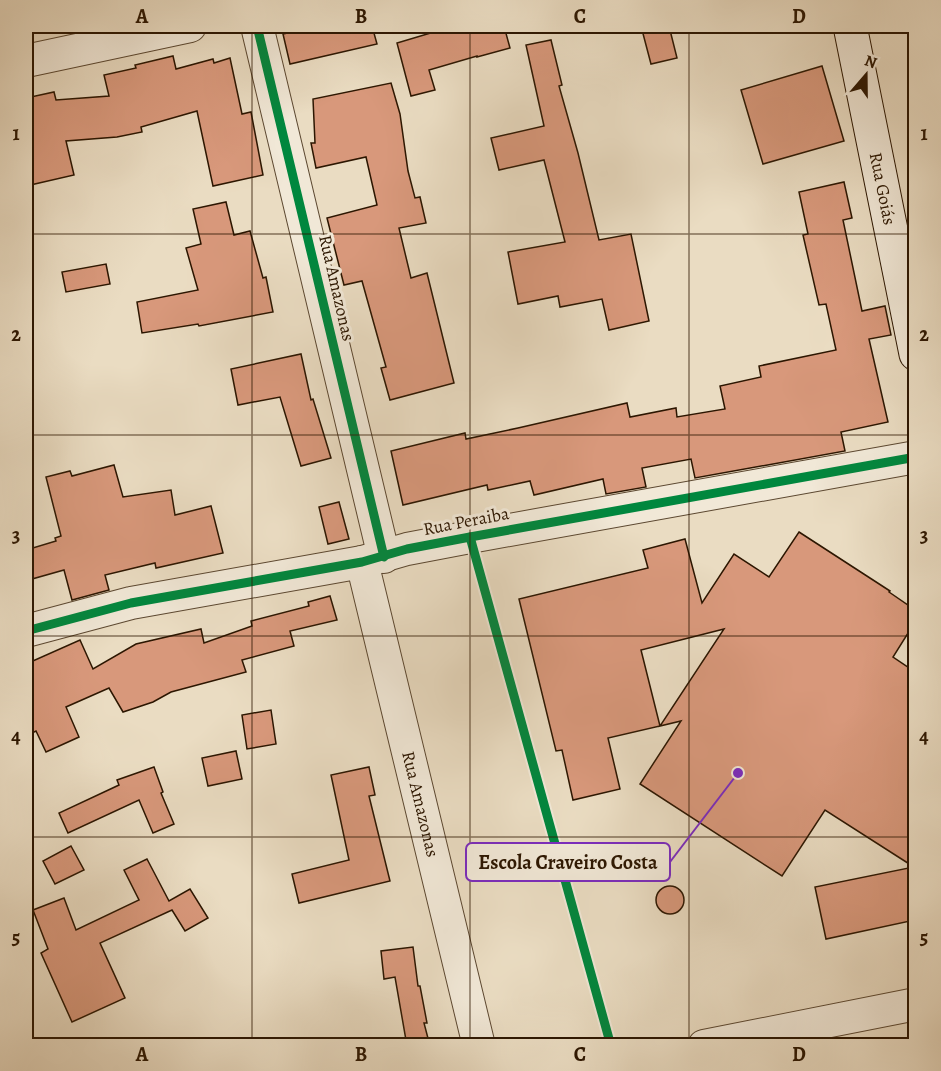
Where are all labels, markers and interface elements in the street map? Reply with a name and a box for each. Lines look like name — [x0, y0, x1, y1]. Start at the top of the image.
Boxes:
text: A — [135, 3, 149, 30]
text: B — [355, 3, 367, 30]
text: C — [574, 3, 586, 30]
text: D — [792, 3, 806, 30]
north arrow — [836, 45, 896, 105]
text: N — [862, 50, 880, 74]
text: 1 — [12, 120, 20, 147]
text: 1 — [920, 120, 928, 147]
street label: Rua Goiás — [864, 150, 902, 227]
street label: Rua Amazonas — [313, 232, 361, 344]
text: 2 — [11, 321, 21, 348]
text: 2 — [919, 321, 929, 348]
street label: Rua Peraiba — [421, 501, 512, 541]
text: 3 — [12, 522, 20, 549]
text: 3 — [920, 522, 928, 549]
text: 4 — [11, 723, 21, 750]
text: 4 — [919, 723, 929, 750]
street label: Rua Amazonas — [396, 748, 445, 860]
callout: Escola Craveiro Costa — [466, 843, 670, 881]
text: Escola Craveiro Costa — [478, 849, 658, 876]
text: 5 — [12, 924, 20, 951]
text: 5 — [920, 924, 928, 951]
text: A — [135, 1041, 149, 1068]
text: B — [355, 1041, 367, 1068]
text: C — [574, 1041, 586, 1068]
text: D — [792, 1041, 806, 1068]

